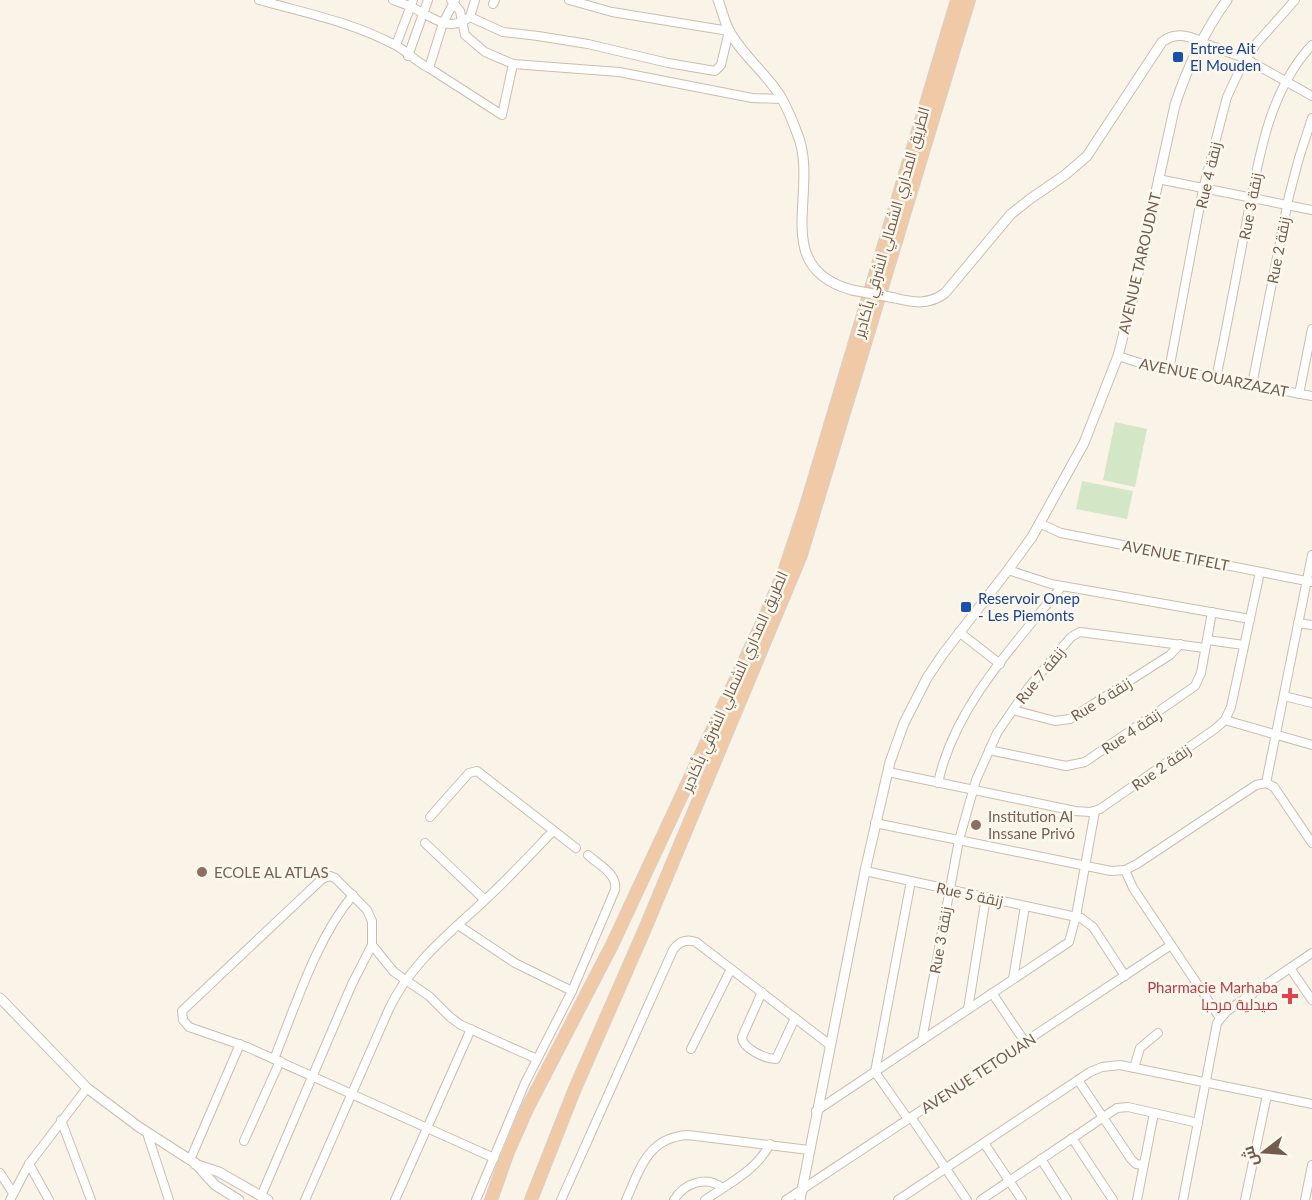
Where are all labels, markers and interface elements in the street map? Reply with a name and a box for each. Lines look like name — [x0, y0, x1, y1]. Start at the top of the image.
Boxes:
place label: Entree Ait El Mouden — [1190, 39, 1261, 74]
marker: Entree Ait El Mouden — [1171, 50, 1185, 64]
street label: الطريق المداري الشمالي الشرقي بأكادير — [849, 105, 936, 342]
street label: Rue 4 زنقة — [1192, 140, 1225, 210]
street label: Rue 3 زنقة — [1235, 171, 1266, 241]
street label: AVENUE TAROUDNT — [1114, 190, 1164, 336]
street label: Rue 2 زنقة — [1263, 215, 1294, 285]
street label: AVENUE OUARZAZAT — [1138, 354, 1290, 400]
street label: AVENUE TIFELT — [1121, 536, 1231, 574]
street label: الطريق المداري الشمالي الشرقي بأكادير — [677, 568, 795, 796]
place label: Reservoir Onep - Les Piemonts — [978, 589, 1080, 624]
marker: Reservoir Onep - Les Piemonts — [959, 600, 973, 614]
street label: Rue 7 زنقة — [1012, 643, 1069, 708]
street label: Rue 6 زنقة — [1067, 673, 1135, 725]
street label: Rue 4 زنقة — [1098, 705, 1165, 758]
street label: Rue 2 زنقة — [1128, 740, 1195, 795]
place label: Institution Al Inssane Privó — [988, 807, 1075, 842]
marker: Institution Al Inssane Privó — [969, 818, 983, 832]
place label: ECOLE AL ATLAS — [214, 863, 329, 881]
marker: ECOLE AL ATLAS — [195, 865, 209, 879]
street label: Rue 5 زنقة — [935, 878, 1005, 911]
street label: Rue 3 زنقة — [925, 905, 956, 975]
place label: Pharmacie Marhaba صيدلية مرحبا — [1147, 978, 1278, 1014]
marker: Pharmacie Marhaba صيدلية مرحبا — [1283, 989, 1297, 1003]
street label: AVENUE TETOUAN — [917, 1029, 1039, 1117]
north arrow — [1234, 1122, 1294, 1182]
text: ش — [1237, 1144, 1262, 1169]

